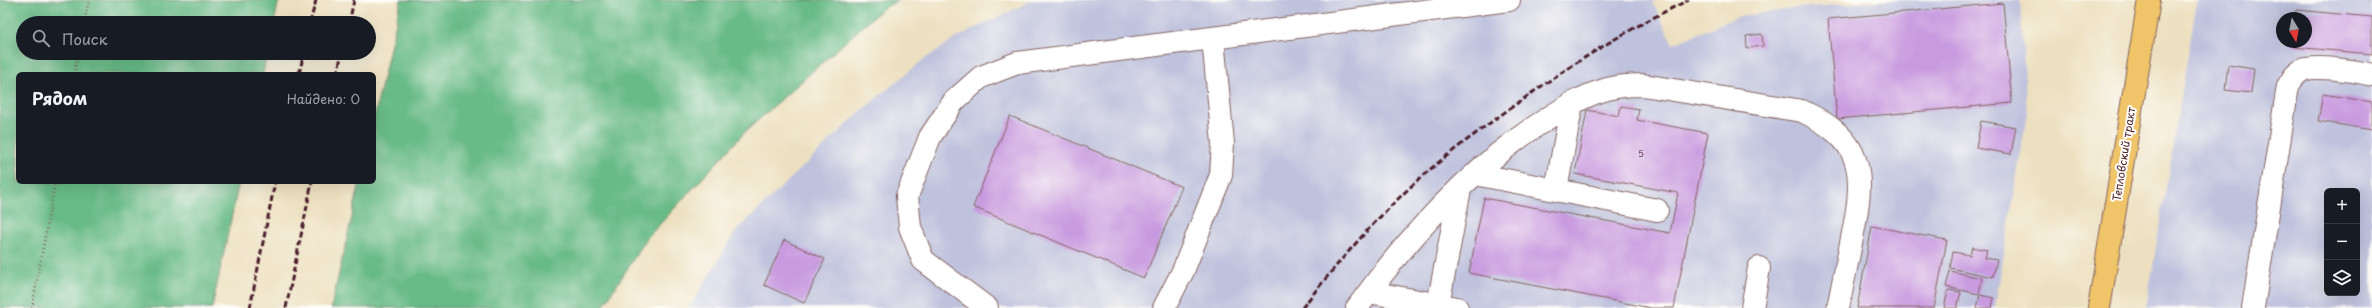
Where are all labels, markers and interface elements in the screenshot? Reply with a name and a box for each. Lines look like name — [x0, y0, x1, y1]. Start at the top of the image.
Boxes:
north arrow — [2276, 12, 2312, 48]
search box — [16, 16, 376, 60]
icon: search — [30, 27, 52, 49]
text: Поиск — [62, 27, 108, 50]
text: Рядом — [32, 85, 87, 111]
text: Найдено: 0 — [287, 89, 360, 108]
street label: Тепловский тракт — [2108, 105, 2139, 202]
house number: 5 — [1638, 146, 1644, 160]
map controls — [2324, 188, 2360, 296]
button: + — [2324, 188, 2360, 224]
button: − — [2324, 224, 2360, 260]
button: layers — [2324, 260, 2360, 296]

